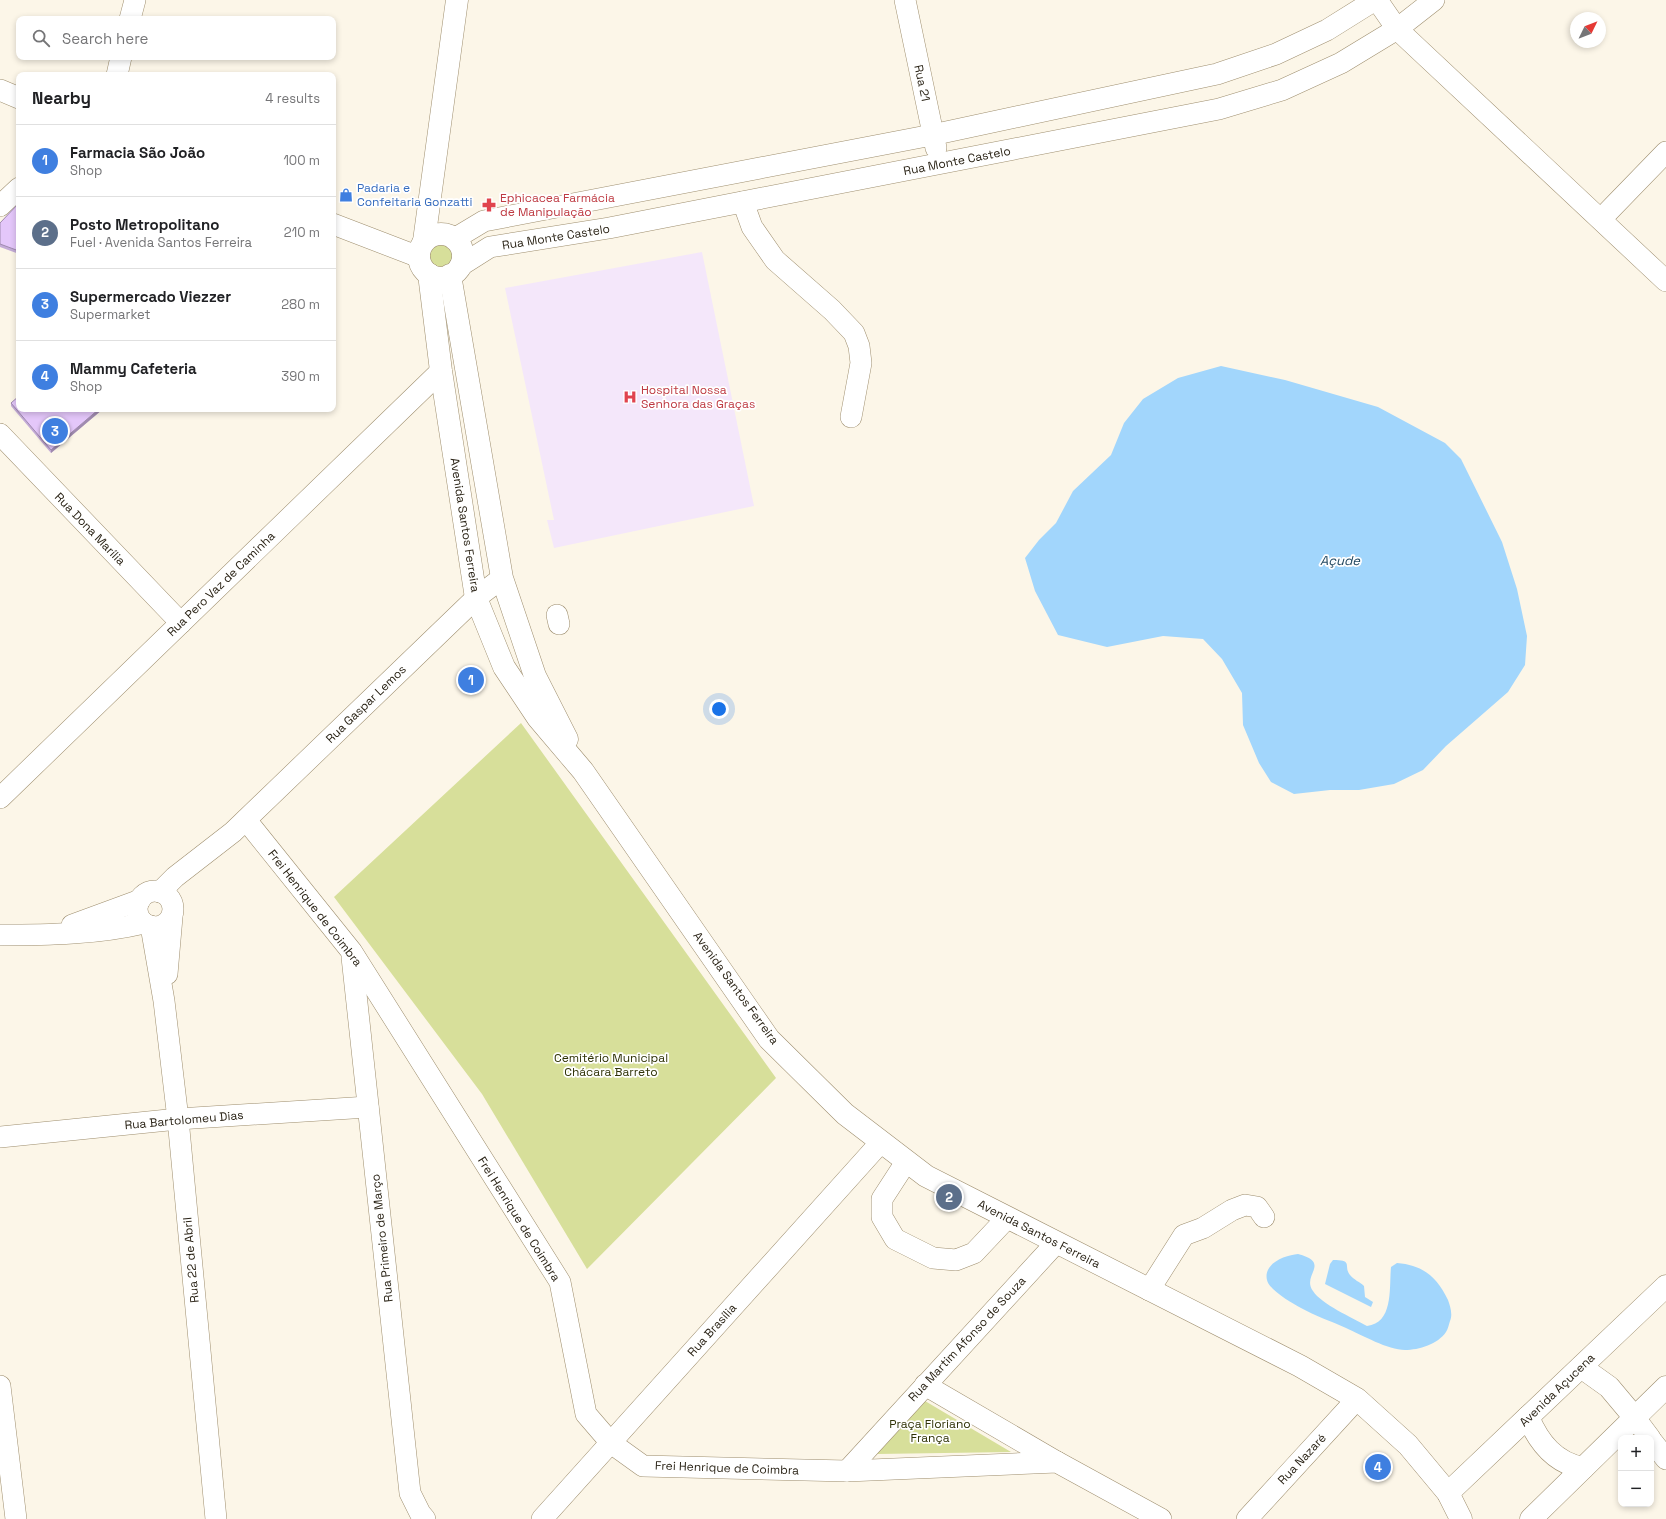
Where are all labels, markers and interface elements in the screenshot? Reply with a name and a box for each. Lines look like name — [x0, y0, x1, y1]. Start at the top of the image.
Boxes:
north arrow — [1570, 12, 1606, 48]
search box — [16, 16, 336, 60]
icon: search — [30, 27, 52, 49]
text: Search here — [62, 29, 148, 48]
street label: Rua 21 — [910, 63, 934, 103]
text: Nearby — [32, 87, 91, 109]
text: 4 results — [265, 90, 320, 107]
text: Farmacia São João — [70, 143, 205, 162]
street label: Rua Monte Castelo — [902, 143, 1012, 179]
text: 1 — [42, 152, 48, 169]
text: 100 m — [283, 152, 320, 169]
text: Shop — [70, 162, 102, 179]
place label: Padaria e Confeitaria Gonzatti — [357, 180, 472, 210]
shop icon: Padaria e Confeitaria Gonzatti — [338, 187, 354, 203]
place label: Ephicacea Farmácia de Manipulação — [500, 190, 615, 220]
pharmacy icon: Ephicacea Farmácia de Manipulação — [481, 197, 497, 213]
text: Posto Metropolitano — [70, 215, 219, 234]
street label: Rua Monte Castelo — [501, 221, 611, 253]
text: 2 — [41, 224, 49, 241]
text: 210 m — [284, 224, 320, 241]
text: Fuel · Avenida Santos Ferreira — [70, 234, 252, 251]
text: Supermercado Viezzer — [70, 287, 231, 306]
text: 3 — [41, 296, 49, 313]
text: 280 m — [281, 296, 320, 313]
text: Supermarket — [70, 306, 151, 323]
text: Mammy Cafeteria — [70, 359, 197, 378]
text: 4 — [41, 368, 49, 385]
text: 390 m — [281, 368, 320, 385]
text: Shop — [70, 378, 102, 395]
place label: Hospital Nossa Senhora das Graças — [641, 382, 755, 412]
hospital icon: Hospital Nossa Senhora das Graças — [622, 389, 638, 405]
pin: 3 — [42, 416, 68, 446]
street label: Avenida Santos Ferreira — [446, 457, 484, 593]
street label: Rua Dona Marília — [51, 489, 129, 569]
street label: Rua Pero Vaz de Caminha — [164, 528, 279, 640]
water label: Açude — [1320, 552, 1361, 569]
street label: Rua Gaspar Lemos — [322, 661, 410, 747]
pin: 1 — [458, 665, 484, 695]
your location — [709, 699, 729, 719]
street label: Frei Henrique de Coimbra — [264, 846, 366, 970]
street label: Avenida Santos Ferreira — [690, 928, 782, 1048]
park label: Cemitério Municipal Chácara Barreto — [554, 1050, 668, 1080]
street label: Rua Bartolomeu Dias — [124, 1107, 244, 1133]
street label: Frei Henrique de Coimbra — [474, 1154, 564, 1284]
street label: Rua Primeiro de Março — [367, 1173, 397, 1303]
pin: 2 — [936, 1182, 962, 1212]
street label: Avenida Santos Ferreira — [975, 1196, 1103, 1272]
street label: Rua 22 de Abril — [179, 1217, 203, 1303]
street label: Rua Martim Afonso de Souza — [905, 1273, 1029, 1405]
street label: Rua Brasília — [684, 1300, 740, 1360]
street label: Avenida Açucena — [1516, 1350, 1598, 1430]
park label: Praça Floriano França — [889, 1416, 971, 1446]
street label: Rua Nazaré — [1274, 1430, 1330, 1488]
map controls — [1618, 1435, 1654, 1507]
button: + — [1618, 1435, 1654, 1471]
pin: 4 — [1365, 1452, 1391, 1482]
street label: Frei Henrique de Coimbra — [655, 1457, 799, 1479]
button: − — [1618, 1471, 1654, 1507]

